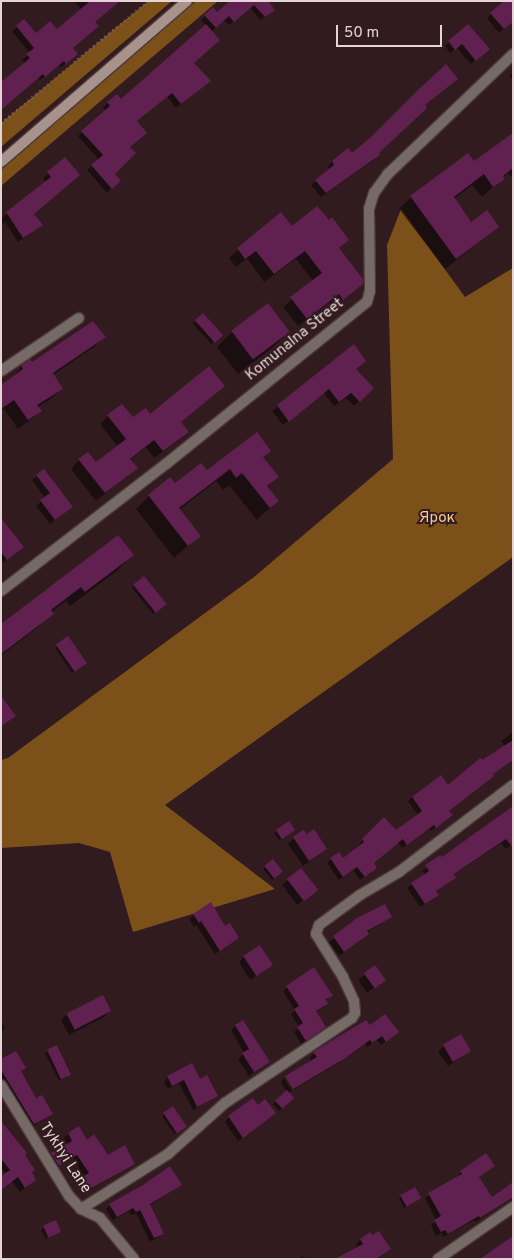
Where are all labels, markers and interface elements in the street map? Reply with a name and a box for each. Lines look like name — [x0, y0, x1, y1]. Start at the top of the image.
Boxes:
scale bar — [339, 15, 445, 47]
text: 50 m — [344, 24, 379, 43]
street label: Komunalna Street — [242, 295, 348, 385]
park label: Ярок — [419, 510, 455, 528]
street label: Tykhyi Lane — [35, 1119, 95, 1197]

